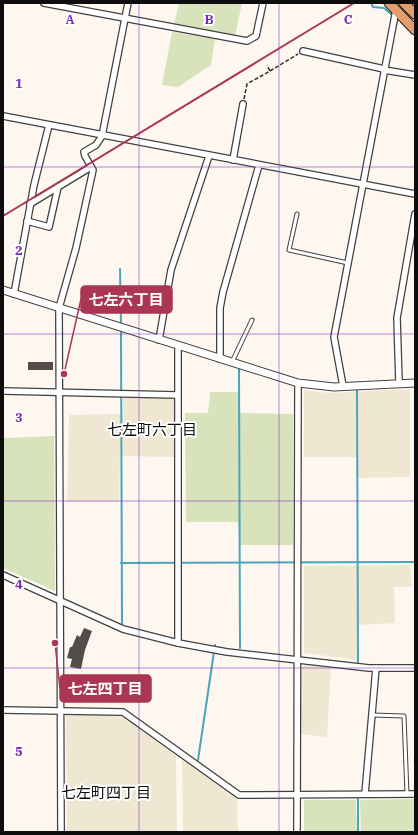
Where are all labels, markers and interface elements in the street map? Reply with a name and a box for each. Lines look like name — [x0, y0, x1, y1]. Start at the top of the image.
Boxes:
text: A — [65, 11, 75, 28]
text: B — [204, 11, 214, 28]
text: C — [344, 11, 353, 28]
text: 1 — [15, 75, 23, 92]
text: 2 — [15, 242, 23, 259]
callout: 七左六丁目 — [81, 286, 172, 313]
text: 七左六丁目 — [88, 290, 164, 309]
text: 3 — [15, 409, 23, 426]
district label: 七左町六丁目 — [107, 420, 197, 439]
text: 4 — [15, 576, 23, 593]
callout: 七左四丁目 — [60, 675, 151, 702]
text: 七左四丁目 — [67, 679, 143, 698]
text: 5 — [15, 743, 23, 760]
district label: 七左町四丁目 — [61, 783, 151, 802]

